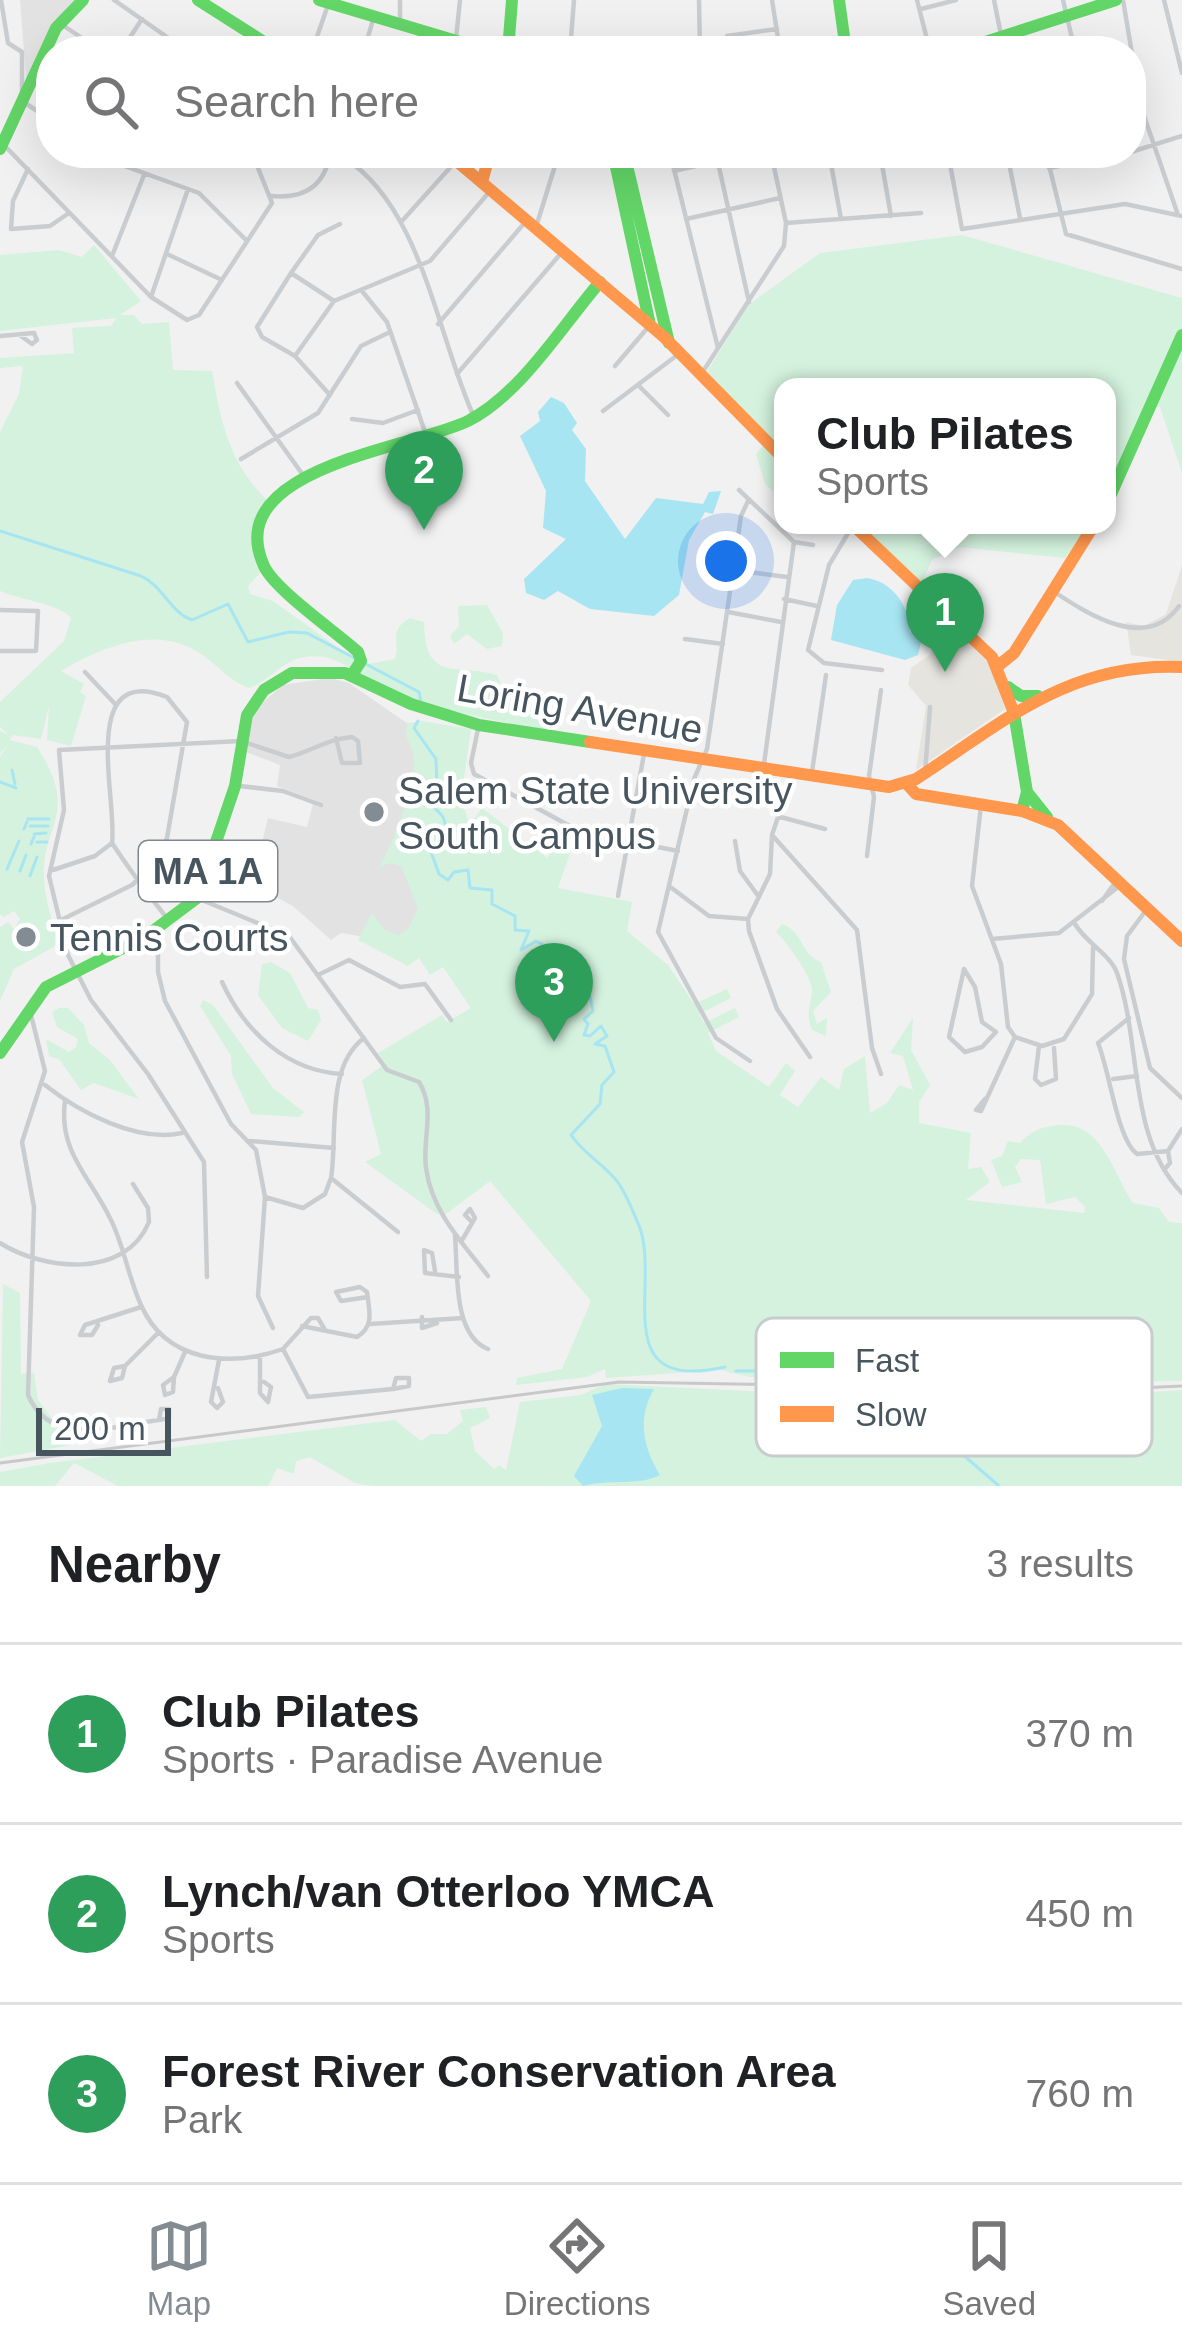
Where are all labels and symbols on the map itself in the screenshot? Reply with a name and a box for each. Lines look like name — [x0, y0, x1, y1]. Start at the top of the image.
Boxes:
pin: 2 — [385, 431, 463, 530]
your location — [696, 531, 756, 591]
pin: 1 — [906, 573, 984, 672]
street label: Loring Avenue — [454, 666, 706, 751]
place label: Salem State University South Campus — [398, 769, 793, 857]
marker: Salem State University South Campus — [361, 799, 387, 825]
road number: MA 1A — [139, 841, 277, 901]
place label: Tennis Courts — [50, 916, 288, 959]
marker: Tennis Courts — [13, 924, 39, 950]
pin: 3 — [515, 943, 593, 1042]
legend — [756, 1318, 1152, 1456]
text: Fast — [855, 1342, 919, 1379]
text: Slow — [855, 1396, 927, 1433]
scale bar — [36, 1402, 171, 1455]

